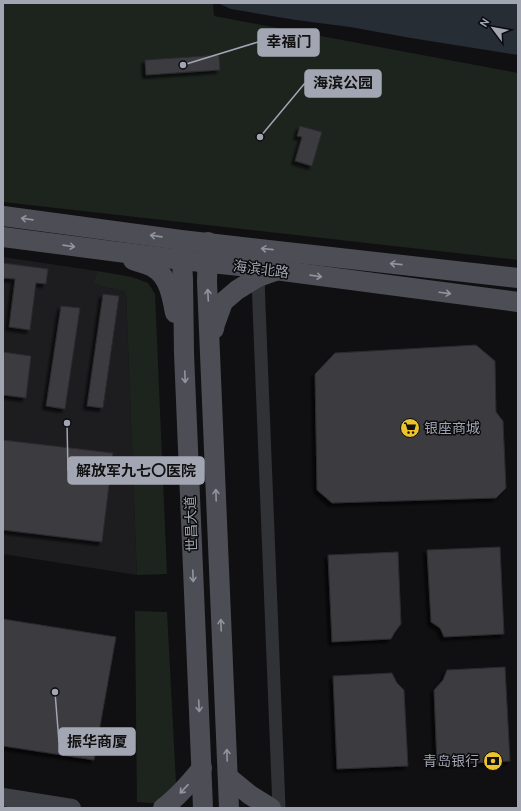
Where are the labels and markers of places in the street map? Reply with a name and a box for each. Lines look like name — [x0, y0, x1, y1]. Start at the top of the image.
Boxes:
callout: 幸福门 — [258, 29, 319, 56]
callout: 海滨公园 — [305, 70, 381, 97]
supermarket icon: 银座商城 — [399, 417, 421, 439]
place label: 银座商城 — [424, 419, 480, 437]
callout: 解放军九七〇医院 — [68, 457, 204, 484]
callout: 振华商厦 — [59, 728, 135, 755]
bank icon: 青岛银行 — [482, 750, 504, 772]
place label: 青岛银行 — [423, 752, 479, 770]

